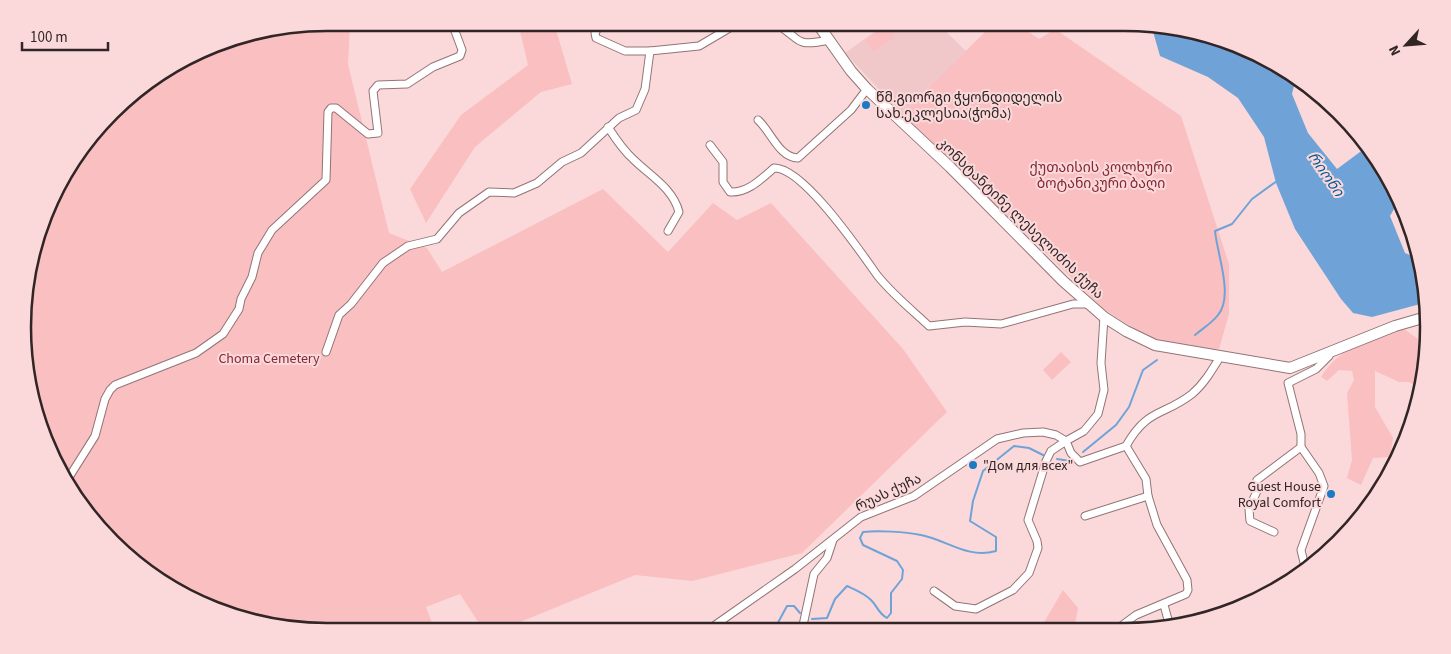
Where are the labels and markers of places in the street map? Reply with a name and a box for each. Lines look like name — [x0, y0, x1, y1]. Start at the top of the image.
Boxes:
place label: წმ.გიორგი ჭყონდიდელის სახ.ეკლესია(ჭომა) — [876, 88, 1063, 124]
marker: წმ.გიორგი ჭყონდიდელის სახ.ეკლესია(ჭომა) — [860, 99, 872, 111]
place label: "Дом для всех" — [983, 456, 1074, 476]
marker: "Дом для всех" — [967, 459, 979, 471]
place label: Guest House Royal Comfort — [1238, 477, 1321, 513]
marker: Guest House Royal Comfort — [1325, 488, 1337, 500]

